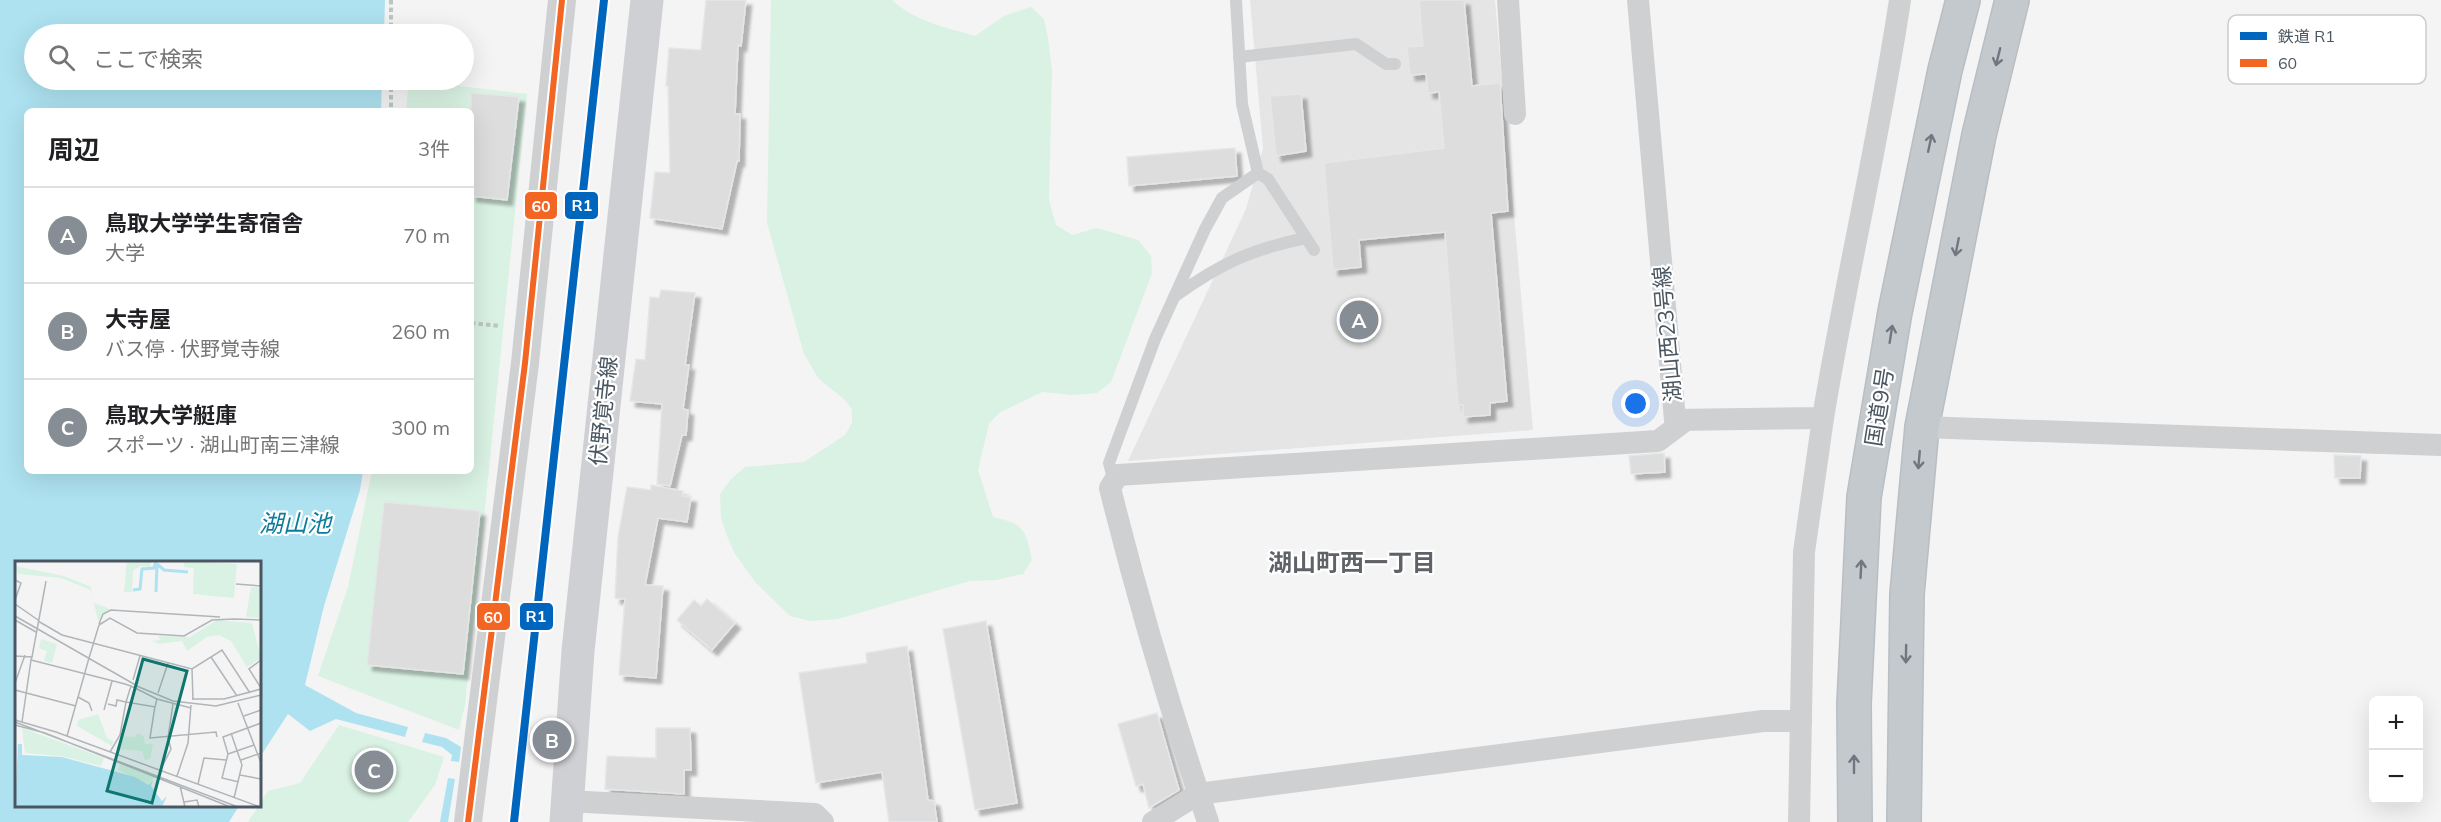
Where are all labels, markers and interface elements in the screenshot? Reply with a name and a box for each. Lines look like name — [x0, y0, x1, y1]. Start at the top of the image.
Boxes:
legend — [2228, 15, 2426, 84]
search box — [24, 24, 474, 90]
text: 鉄道 R1 — [2278, 26, 2335, 46]
icon: search — [45, 41, 78, 74]
text: ここで検索 — [93, 45, 203, 73]
one-way arrow — [1991, 47, 2003, 66]
text: 60 — [2278, 53, 2297, 73]
text: 周辺 — [48, 133, 100, 166]
one-way arrow — [1924, 134, 1936, 153]
text: 3件 — [418, 136, 450, 161]
line badge: 60 — [524, 191, 558, 220]
line badge: R1 — [564, 191, 599, 220]
text: R1 — [572, 195, 592, 215]
text: 60 — [531, 196, 551, 216]
text: 鳥取大学学生寄宿舎 — [105, 209, 303, 237]
text: A — [60, 223, 75, 248]
text: 70 m — [403, 223, 450, 248]
one-way arrow — [1951, 237, 1962, 257]
text: 大学 — [105, 240, 145, 265]
street label: 湖山西23号線 — [1647, 265, 1687, 403]
pin: A — [1340, 298, 1378, 342]
text: 大寺屋 — [105, 305, 171, 333]
text: B — [61, 319, 74, 344]
text: 260 m — [391, 319, 450, 344]
one-way arrow — [1886, 325, 1897, 344]
text: バス停 · 伏野覚寺線 — [105, 336, 280, 361]
street label: 伏野覚寺線 — [583, 355, 623, 467]
street label: 国道9号 — [1859, 366, 1899, 448]
your location — [1621, 389, 1650, 418]
text: 鳥取大学艇庫 — [105, 401, 237, 429]
text: C — [61, 415, 74, 440]
text: 300 m — [391, 415, 450, 440]
text: スポーツ · 湖山町南三津線 — [105, 432, 340, 457]
one-way arrow — [1913, 450, 1924, 469]
water label: 湖山池 — [259, 508, 333, 538]
district label: 湖山町西一丁目 — [1268, 547, 1436, 577]
one-way arrow — [1855, 559, 1866, 579]
inset map — [15, 561, 261, 807]
line badge: 60 — [476, 602, 511, 631]
line badge: R1 — [519, 602, 554, 631]
text: R1 — [526, 606, 546, 626]
text: 60 — [483, 607, 503, 627]
one-way arrow — [1900, 644, 1911, 664]
map controls — [2369, 696, 2423, 804]
button: + — [2369, 696, 2423, 750]
pin: B — [532, 718, 572, 762]
pin: C — [354, 748, 394, 792]
button: − — [2369, 750, 2423, 804]
one-way arrow — [1848, 754, 1860, 774]

